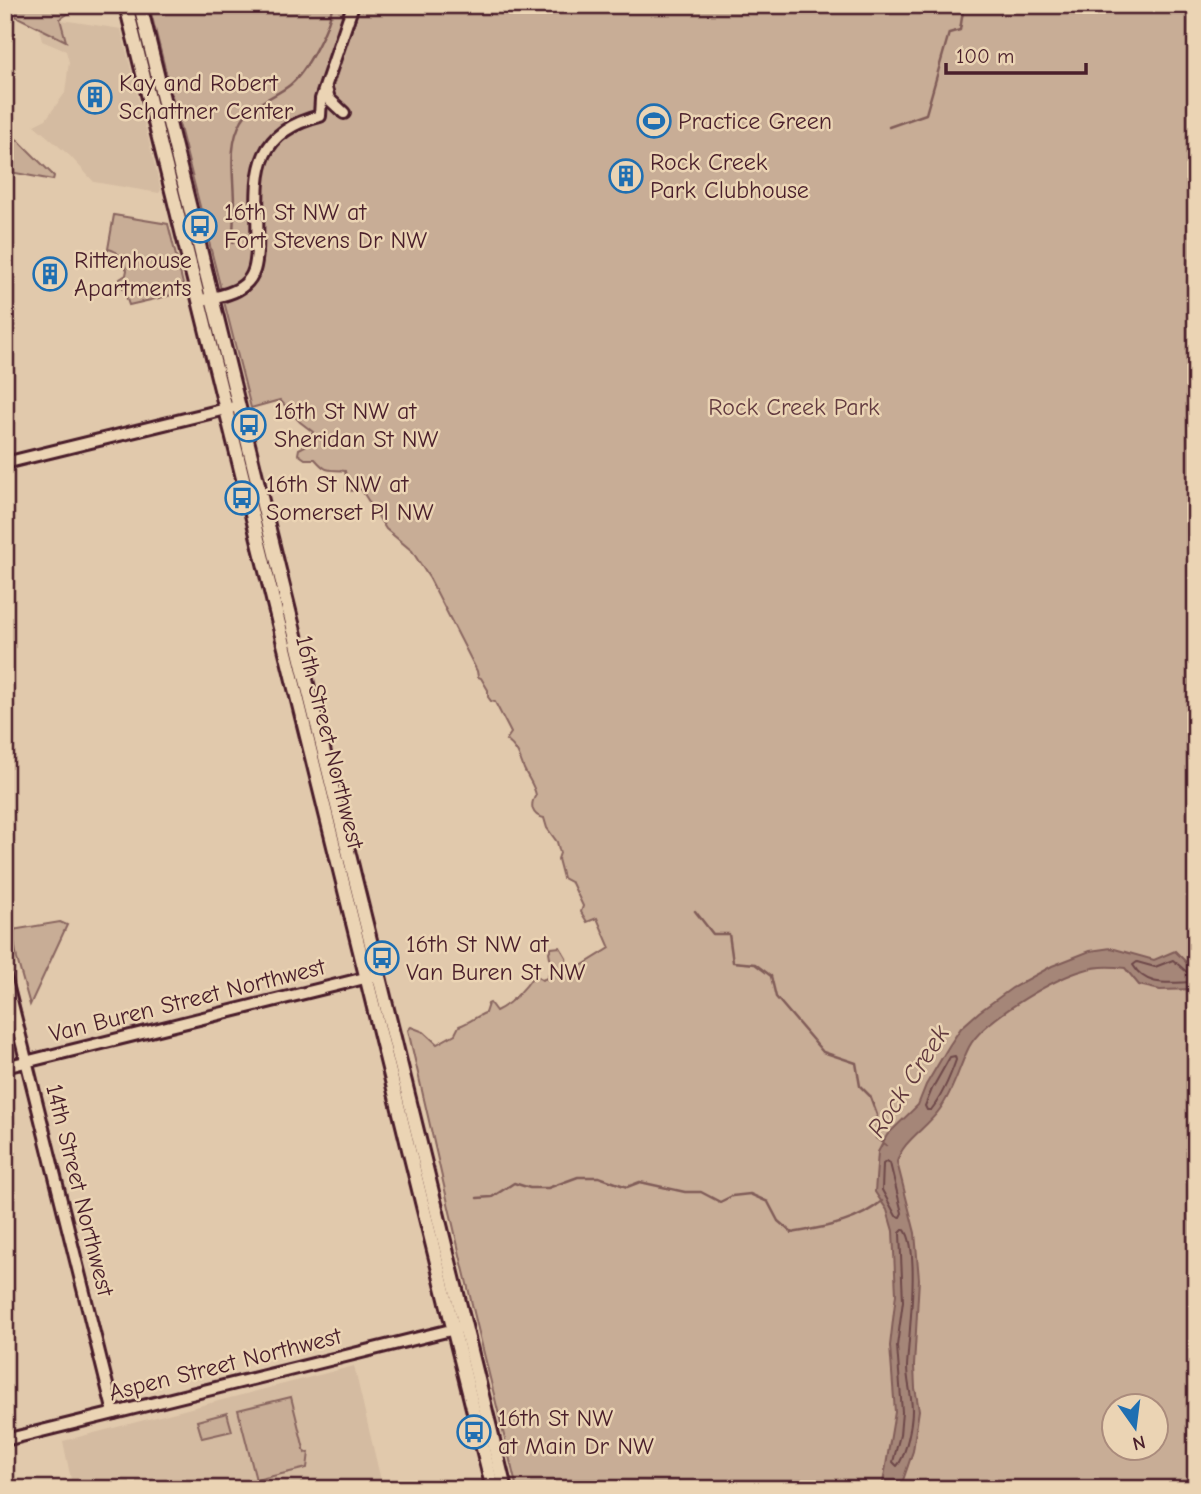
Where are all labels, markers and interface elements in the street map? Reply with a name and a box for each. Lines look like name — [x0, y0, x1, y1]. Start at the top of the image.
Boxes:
scale bar — [946, 32, 1086, 76]
text: 100 m — [956, 44, 1014, 68]
place label: Kay and Robert Schattner Center — [119, 69, 294, 125]
building icon: Kay and Robert Schattner Center — [76, 78, 114, 116]
sports icon: Practice Green — [635, 102, 673, 140]
place label: Practice Green — [678, 107, 832, 135]
place label: Rock Creek Park Clubhouse — [650, 148, 809, 204]
building icon: Rock Creek Park Clubhouse — [607, 157, 645, 195]
place label: 16th St NW at Fort Stevens Dr NW — [224, 198, 427, 254]
bus stop icon: 16th St NW at Fort Stevens Dr NW — [181, 207, 219, 245]
place label: Rittenhouse Apartments — [74, 246, 192, 302]
building icon: Rittenhouse Apartments — [31, 255, 69, 293]
park label: Rock Creek Park — [708, 393, 880, 421]
place label: 16th St NW at Sheridan St NW — [274, 397, 438, 453]
bus stop icon: 16th St NW at Sheridan St NW — [230, 406, 268, 444]
place label: 16th St NW at Somerset Pl NW — [266, 470, 434, 526]
bus stop icon: 16th St NW at Somerset Pl NW — [223, 479, 261, 517]
street label: 16th Street Northwest — [290, 632, 370, 853]
place label: 16th St NW at Van Buren St NW — [406, 930, 586, 986]
bus stop icon: 16th St NW at Van Buren St NW — [363, 939, 401, 977]
street label: Van Buren Street Northwest — [46, 952, 329, 1048]
water label: Rock Creek — [862, 1020, 956, 1143]
street label: 14th Street Northwest — [40, 1081, 120, 1300]
street label: Aspen Street Northwest — [106, 1321, 345, 1406]
north arrow — [1100, 1392, 1170, 1462]
place label: 16th St NW at Main Dr NW — [498, 1404, 654, 1460]
bus stop icon: 16th St NW at Main Dr NW — [455, 1413, 493, 1451]
text: N — [1130, 1430, 1148, 1455]

